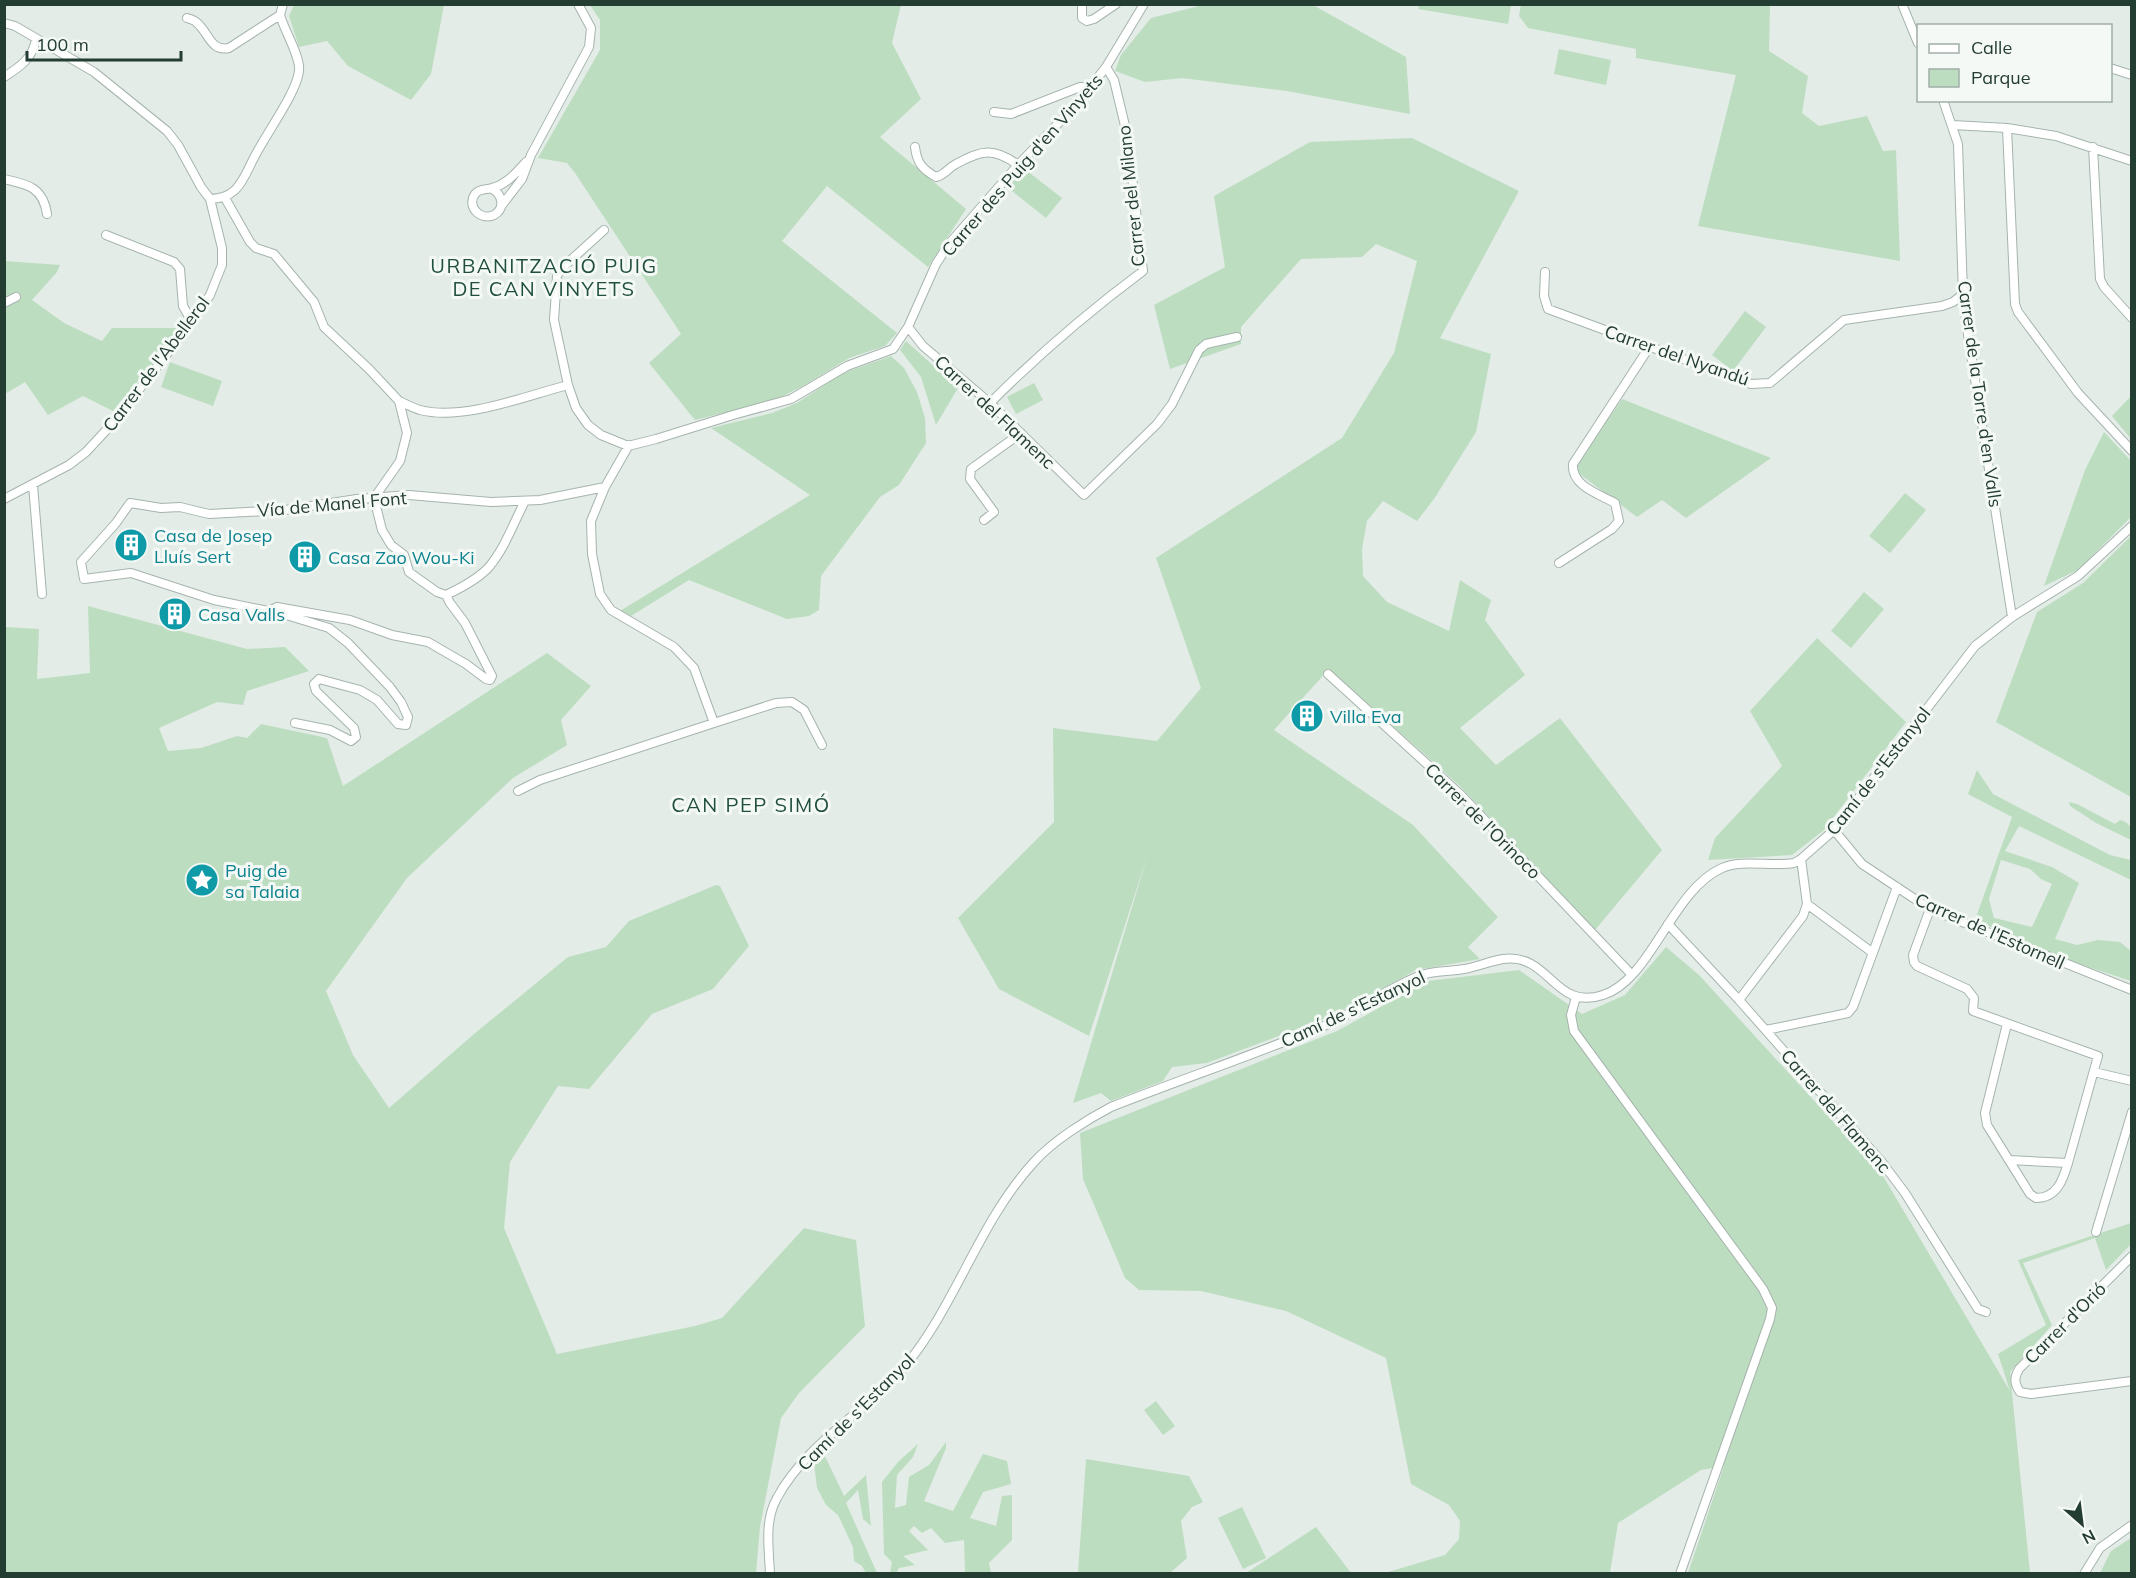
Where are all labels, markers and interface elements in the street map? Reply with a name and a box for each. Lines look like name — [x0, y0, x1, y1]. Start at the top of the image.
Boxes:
scale bar — [27, 24, 182, 62]
legend — [1917, 24, 2112, 102]
text: 100 m — [36, 33, 89, 56]
text: Calle — [1971, 36, 2012, 59]
text: Parque — [1971, 66, 2030, 89]
street label: Carrer des Puig d'en Vinyets — [936, 69, 1108, 261]
street label: Carrer del Milano — [1112, 124, 1150, 268]
district label: URBANITZACIÓ PUIG DE CAN VINYETS — [430, 253, 658, 301]
street label: Carrer de la Torre d'en Valls — [1953, 279, 2007, 509]
street label: Carrer de l'Abellerol — [98, 292, 214, 436]
street label: Carrer del Nyandú — [1602, 319, 1752, 391]
street label: Carrer del Flamenc — [930, 350, 1060, 474]
street label: Vía de Manel Font — [256, 486, 408, 522]
place label: Casa de Josep Lluís Sert — [154, 524, 272, 568]
building icon: Casa de Josep Lluís Sert — [113, 527, 149, 563]
building icon: Casa Zao Wou-Ki — [287, 539, 323, 575]
place label: Casa Zao Wou-Ki — [328, 546, 475, 569]
building icon: Casa Valls — [157, 596, 193, 632]
place label: Casa Valls — [198, 603, 285, 626]
building icon: Villa Eva — [1289, 698, 1325, 734]
street label: Camí de s'Estanyol — [1821, 702, 1935, 840]
place label: Villa Eva — [1330, 705, 1402, 728]
street label: Carrer de l'Orinoco — [1420, 758, 1546, 884]
district label: CAN PEP SIMÓ — [671, 792, 831, 817]
place label: Puig de sa Talaia — [225, 859, 300, 903]
place icon: Puig de sa Talaia — [184, 862, 220, 898]
street label: Carrer de l'Estornell — [1912, 888, 2068, 974]
street label: Camí de s'Estanyol — [1277, 965, 1429, 1053]
street label: Carrer del Flamenc — [1776, 1044, 1896, 1178]
street label: Carrer d'Orió — [2019, 1277, 2111, 1369]
street label: Camí de s'Estanyol — [792, 1348, 920, 1476]
north arrow — [2052, 1494, 2112, 1554]
text: N — [2079, 1526, 2099, 1549]

